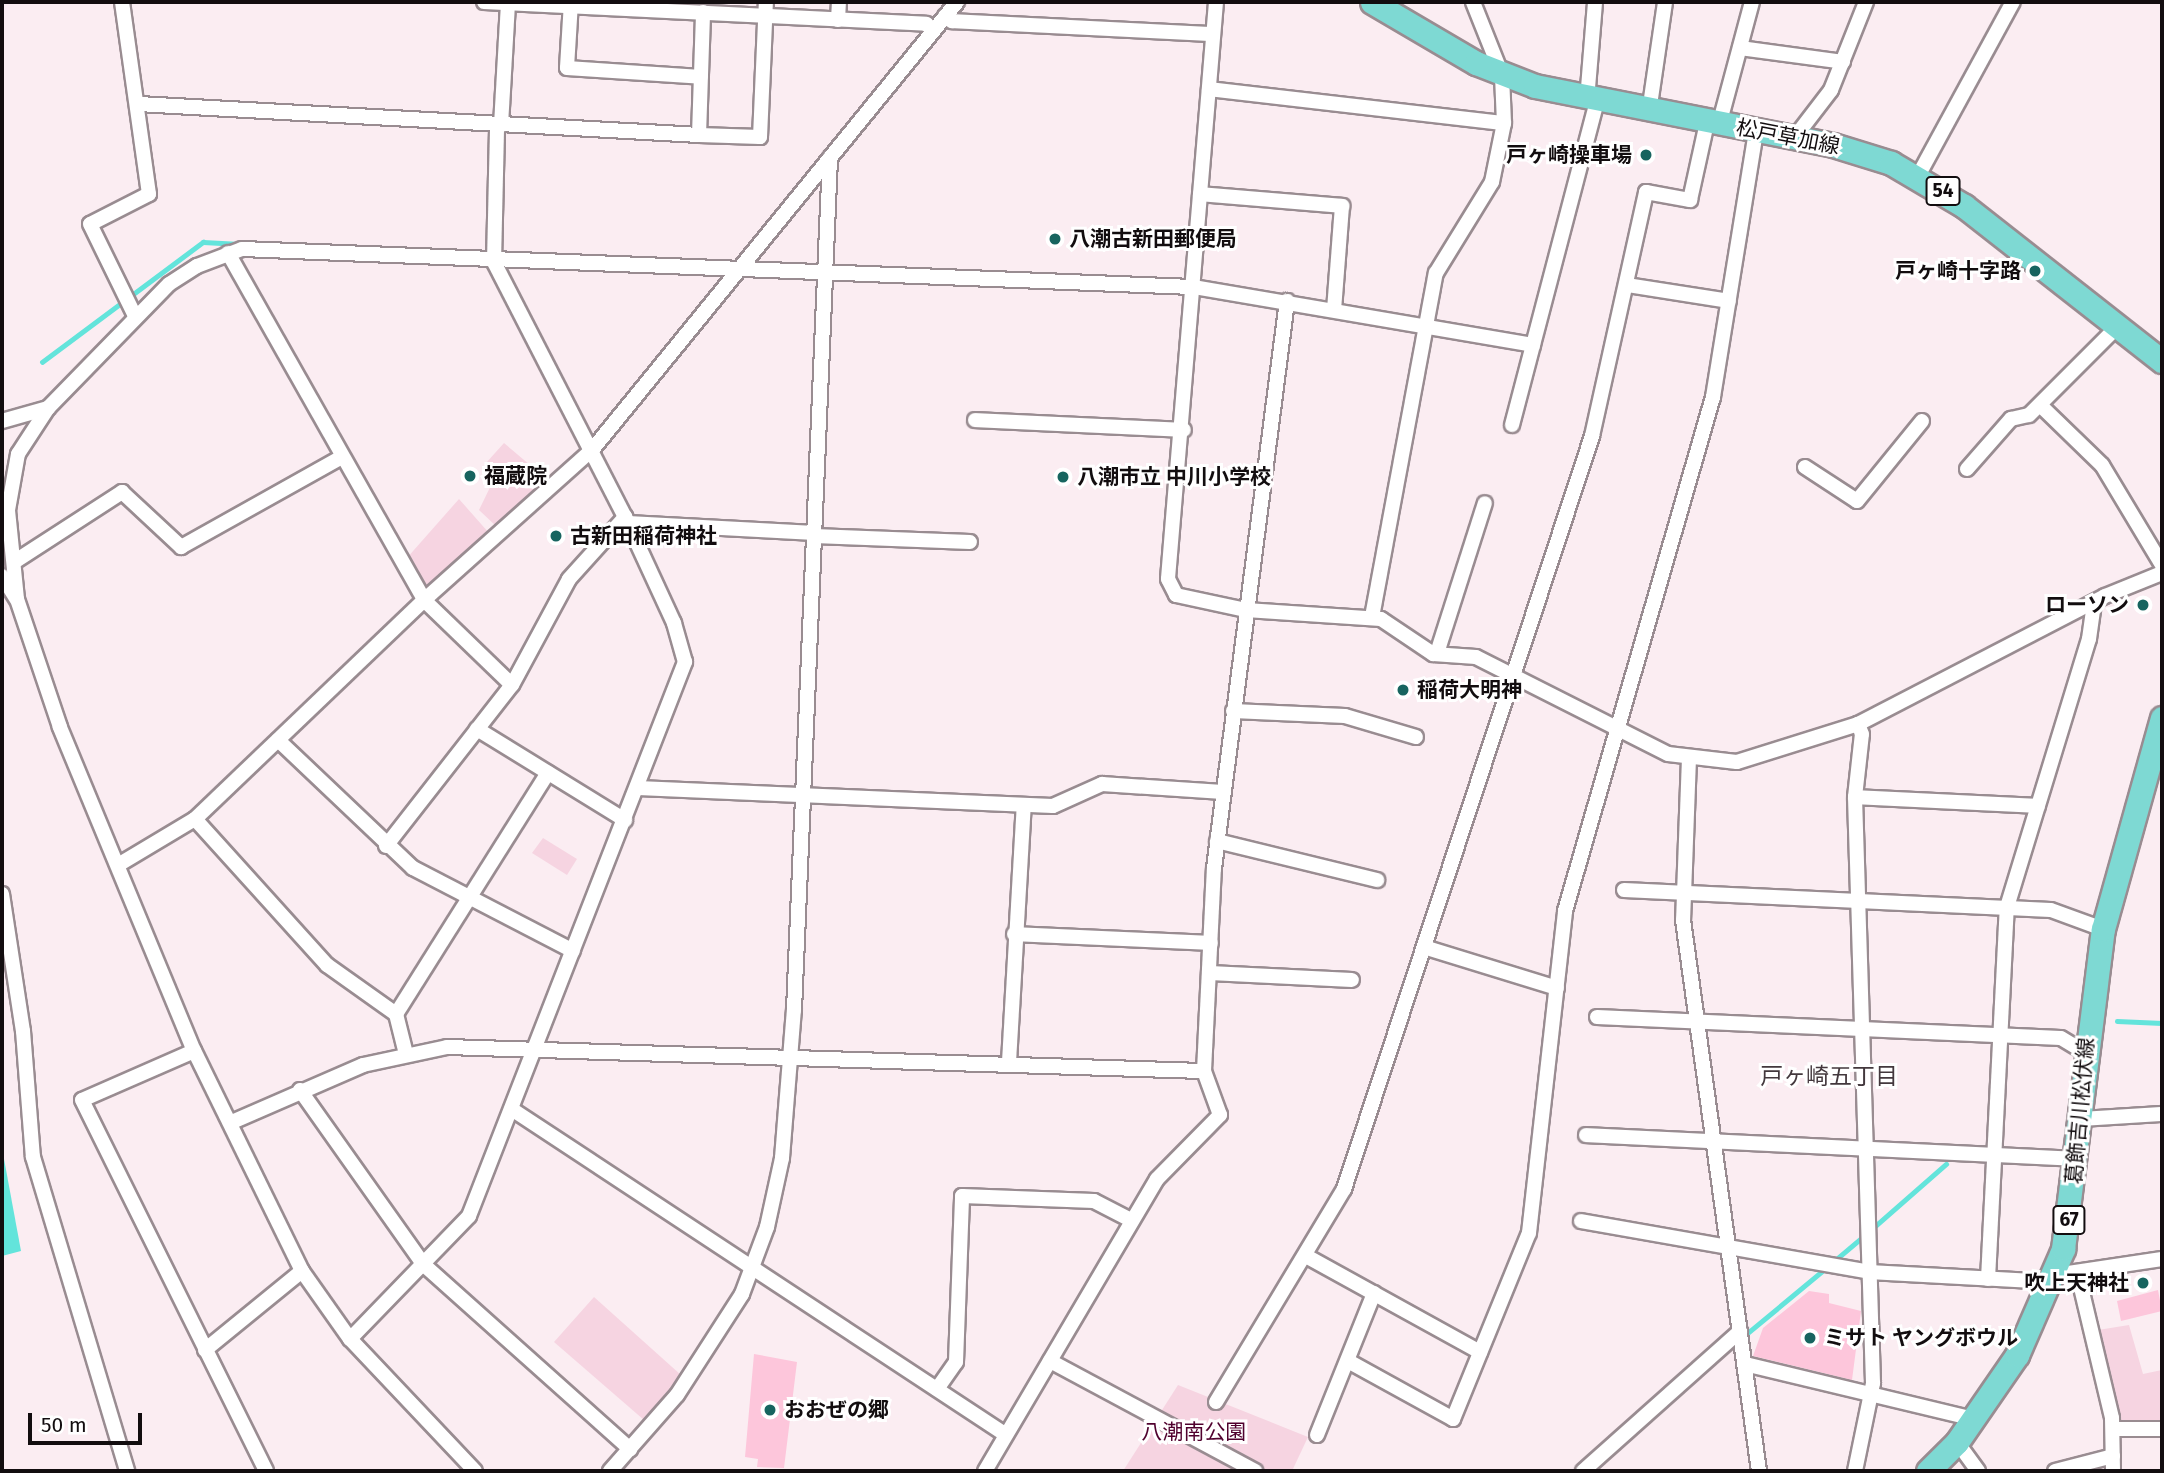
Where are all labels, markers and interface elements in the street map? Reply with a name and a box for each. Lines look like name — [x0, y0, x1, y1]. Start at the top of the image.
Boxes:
street label: 松戸草加線 — [1734, 115, 1842, 159]
place label: 戸ヶ崎操車場 — [1506, 142, 1632, 168]
marker: 戸ヶ崎操車場 — [1638, 147, 1654, 163]
road number: 54 — [1926, 176, 1960, 206]
place label: 八潮古新田郵便局 — [1069, 226, 1237, 252]
marker: 八潮古新田郵便局 — [1047, 231, 1063, 247]
place label: 戸ヶ崎十字路 — [1895, 258, 2021, 284]
marker: 戸ヶ崎十字路 — [2027, 263, 2043, 279]
place label: 福蔵院 — [484, 463, 547, 489]
place label: 八潮市立 中川小学校 — [1077, 464, 1271, 490]
marker: 福蔵院 — [462, 468, 478, 484]
marker: 八潮市立 中川小学校 — [1055, 469, 1071, 485]
place label: 古新田稲荷神社 — [570, 523, 717, 549]
marker: 古新田稲荷神社 — [548, 528, 564, 544]
place label: ローソン — [2045, 592, 2129, 618]
marker: ローソン — [2135, 597, 2151, 613]
place label: 稲荷大明神 — [1417, 677, 1522, 703]
marker: 稲荷大明神 — [1395, 682, 1411, 698]
street label: 葛飾吉川松伏線 — [2061, 1037, 2099, 1185]
district label: 戸ヶ崎五丁目 — [1760, 1062, 1898, 1090]
road number: 67 — [2052, 1204, 2086, 1236]
place label: 吹上天神社 — [2024, 1270, 2129, 1296]
marker: 吹上天神社 — [2135, 1275, 2151, 1291]
place label: ミサト ヤングボウル — [1824, 1325, 2018, 1351]
marker: ミサト ヤングボウル — [1802, 1330, 1818, 1346]
place label: おおぜの郷 — [784, 1397, 889, 1423]
scale bar — [32, 1400, 145, 1444]
marker: おおぜの郷 — [762, 1402, 778, 1418]
text: 50 m — [41, 1412, 87, 1438]
park label: 八潮南公園 — [1142, 1419, 1246, 1445]

